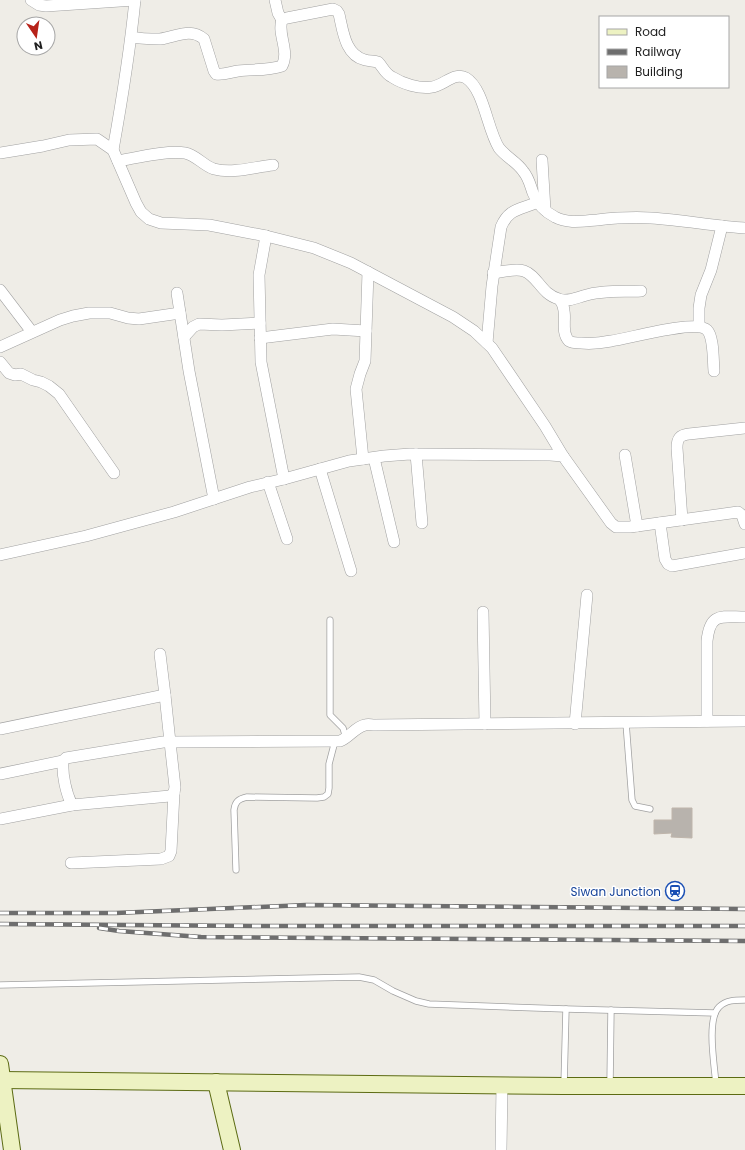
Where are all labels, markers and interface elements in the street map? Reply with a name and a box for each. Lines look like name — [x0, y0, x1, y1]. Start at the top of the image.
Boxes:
north arrow — [16, 16, 56, 56]
legend — [599, 16, 729, 88]
text: Road — [635, 23, 666, 40]
text: N — [32, 37, 44, 54]
text: Railway — [635, 43, 681, 60]
text: Building — [635, 63, 683, 80]
station icon: Siwan Junction — [664, 880, 686, 902]
place label: Siwan Junction — [570, 883, 661, 900]

